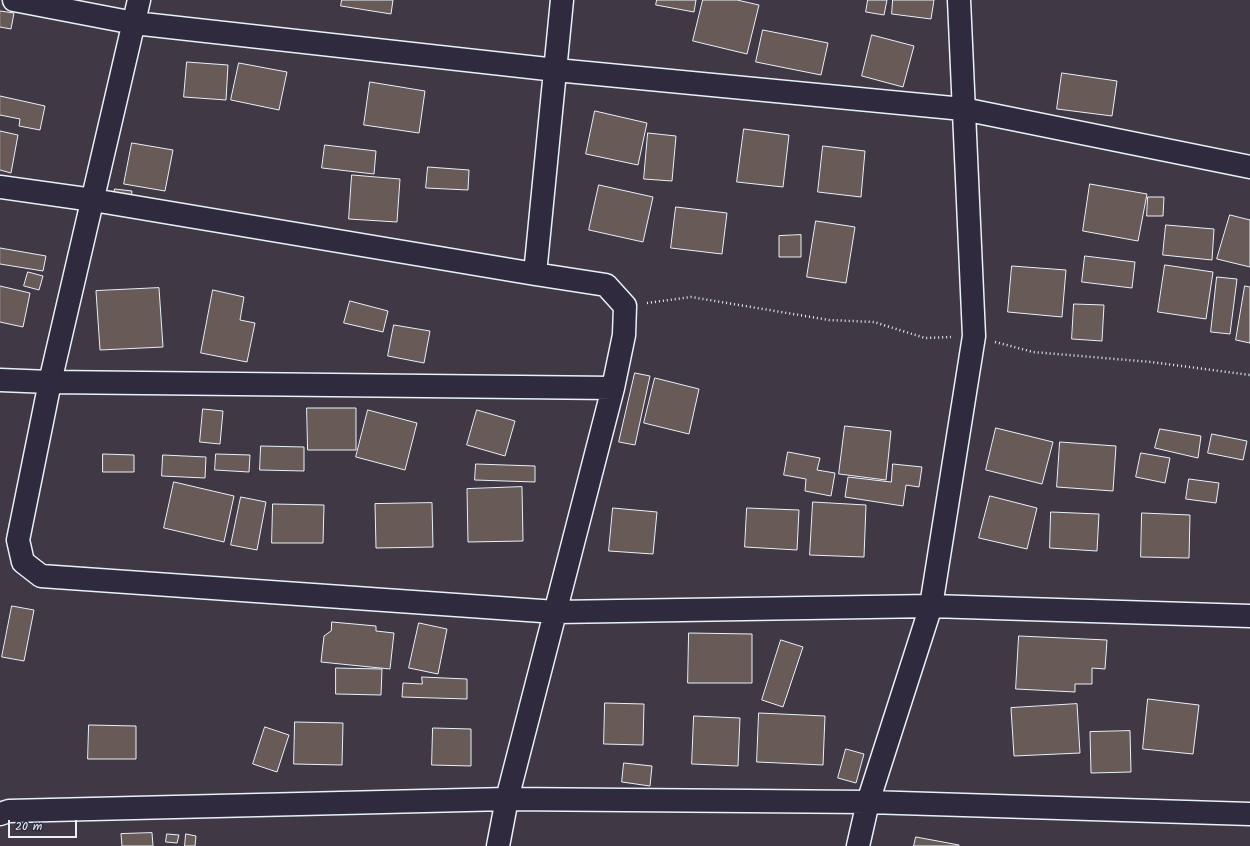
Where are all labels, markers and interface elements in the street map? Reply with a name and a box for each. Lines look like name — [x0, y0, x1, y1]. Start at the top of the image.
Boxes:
scale bar — [10, 812, 79, 838]
text: 20 m — [15, 817, 42, 836]

